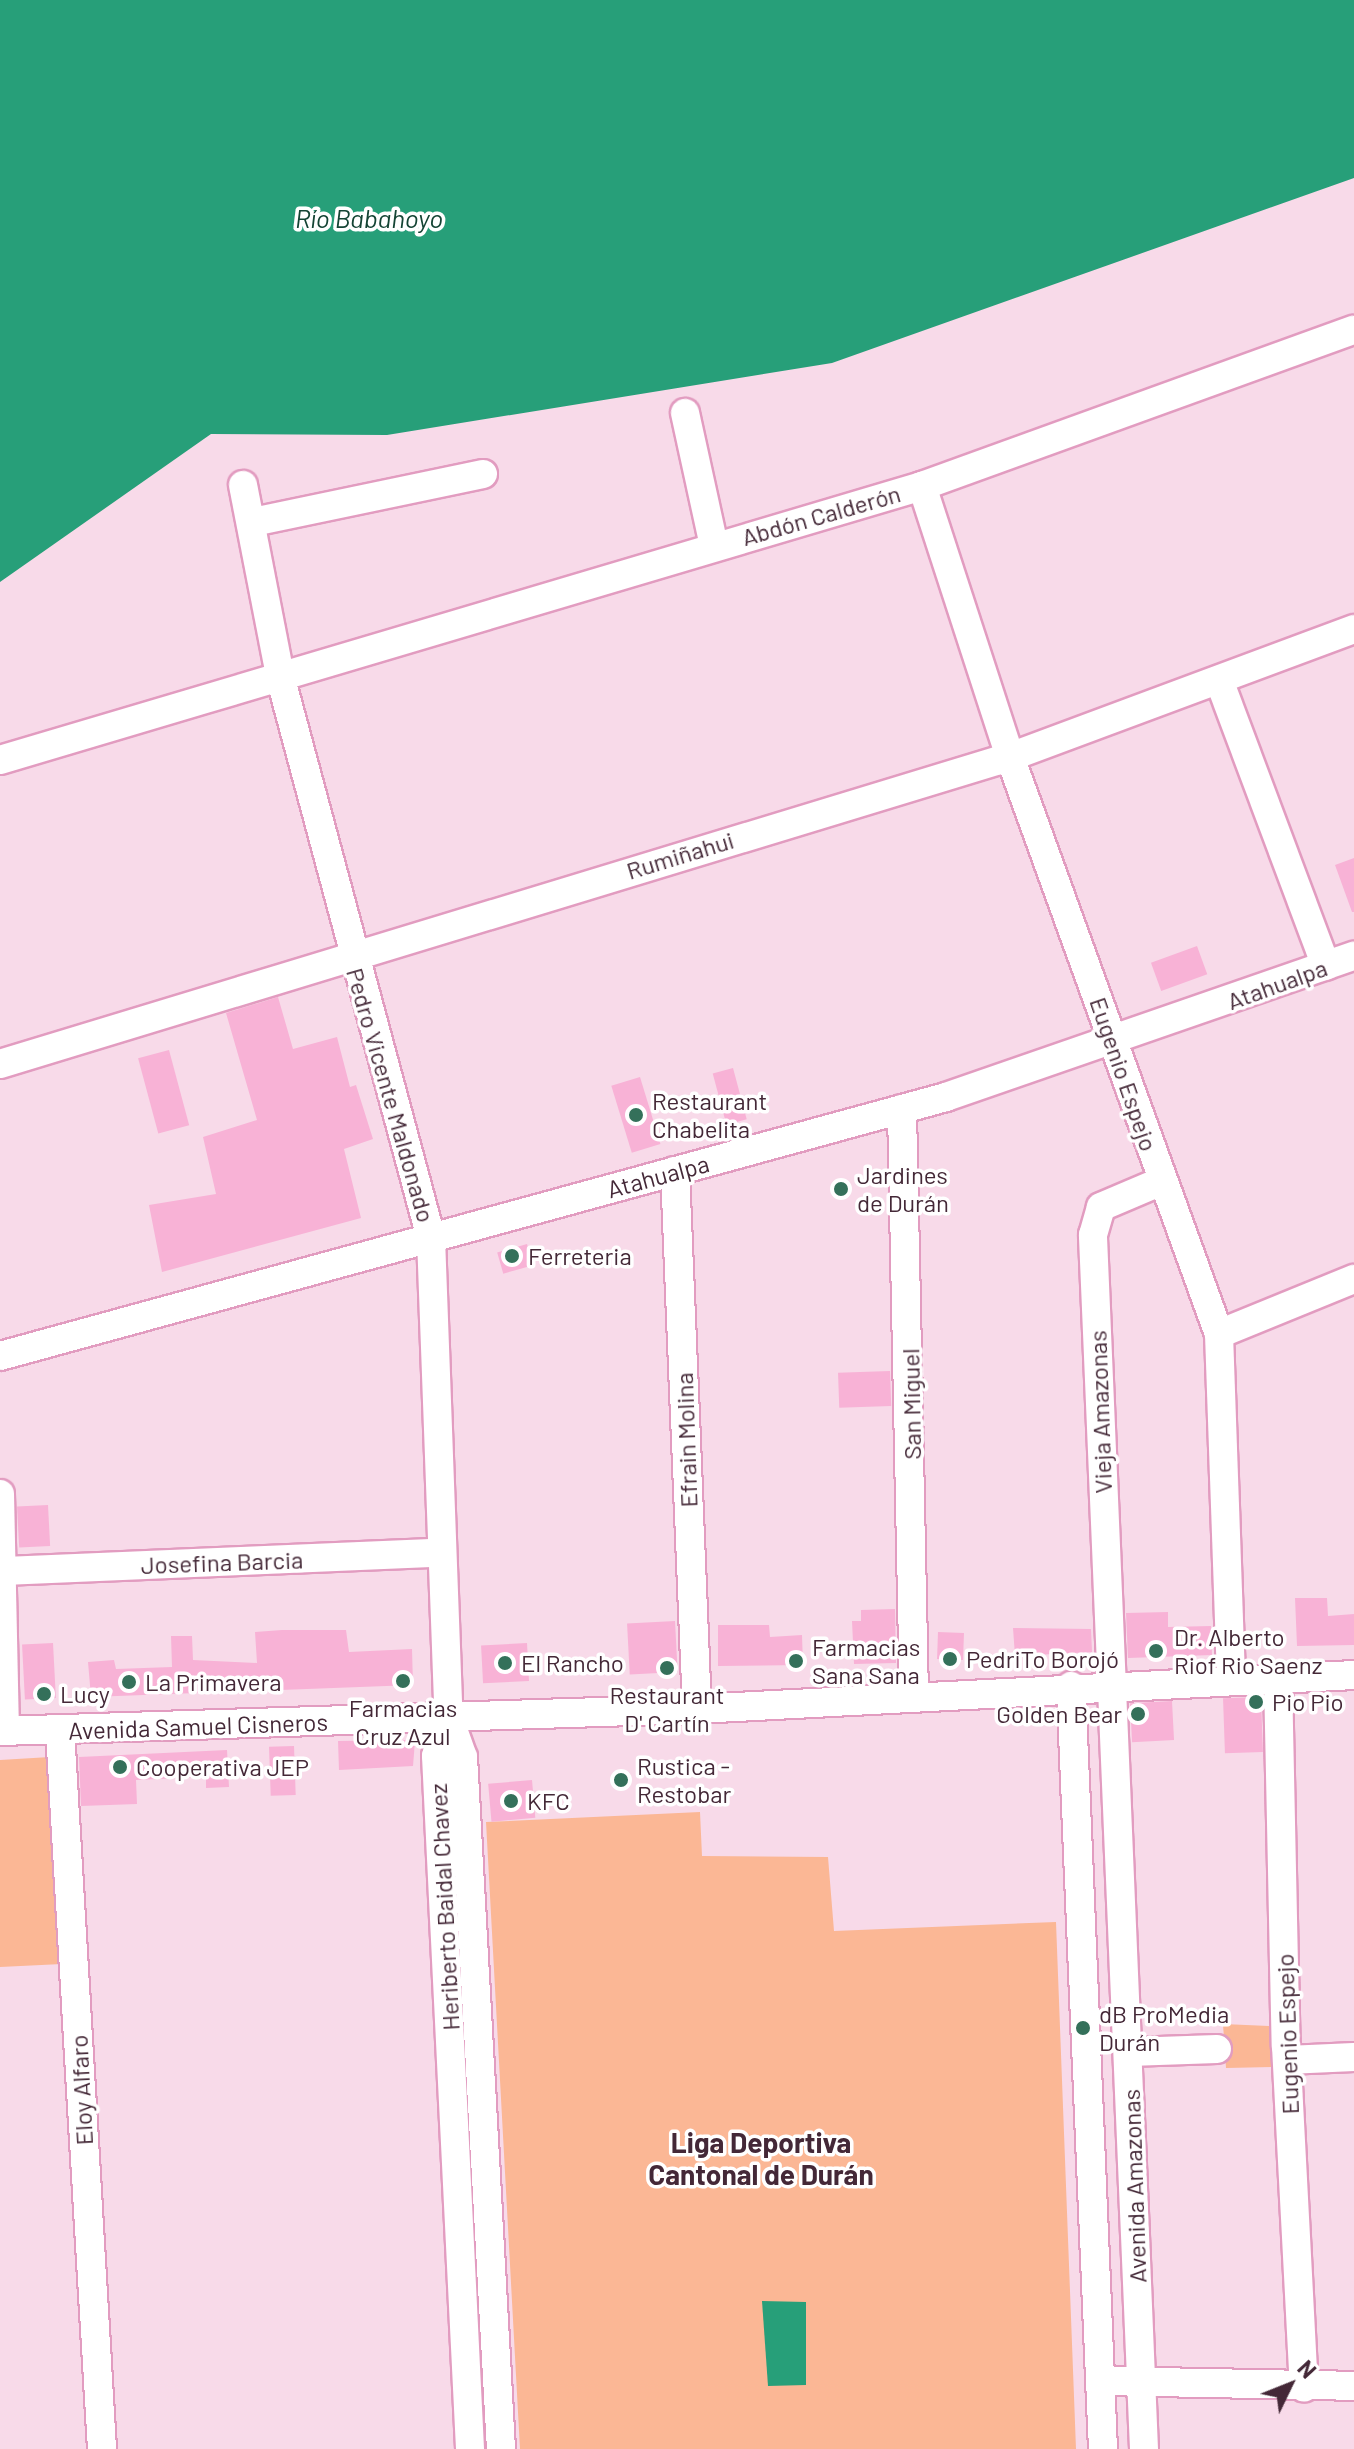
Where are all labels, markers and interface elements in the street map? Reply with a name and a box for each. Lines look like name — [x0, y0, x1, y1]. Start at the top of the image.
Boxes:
water label: Río Babahoyo — [295, 202, 443, 234]
street label: Abdón Calderón — [738, 479, 904, 551]
street label: Rumiñahui — [623, 825, 737, 885]
street label: Atahualpa — [1223, 953, 1331, 1015]
street label: Pedro Vicente Maldonado — [341, 965, 441, 1225]
street label: Eugenio Espejo — [1084, 993, 1164, 1155]
place label: Restaurant Chabelita — [652, 1087, 767, 1143]
marker: Restaurant Chabelita — [627, 1106, 645, 1124]
street label: Atahualpa — [604, 1149, 712, 1203]
place label: Jardines de Durán — [857, 1161, 949, 1217]
marker: Jardines de Durán — [832, 1180, 850, 1198]
place label: Ferreteria — [528, 1242, 632, 1270]
marker: Ferreteria — [503, 1247, 521, 1265]
street label: Vieja Amazonas — [1083, 1330, 1117, 1494]
street label: San Miguel — [896, 1348, 926, 1460]
street label: Efrain Molina — [669, 1372, 703, 1508]
street label: Josefina Barcia — [140, 1545, 304, 1579]
place label: Dr. Alberto Riof Rio Saenz — [1174, 1623, 1322, 1679]
place label: Farmacias Sana Sana — [812, 1633, 920, 1689]
marker: Dr. Alberto Riof Rio Saenz — [1145, 1640, 1167, 1662]
place label: PedriTo Borojó — [966, 1645, 1119, 1673]
place label: El Rancho — [521, 1649, 624, 1677]
marker: PedriTo Borojó — [941, 1650, 959, 1668]
marker: Farmacias Sana Sana — [787, 1652, 805, 1670]
marker: El Rancho — [496, 1654, 514, 1672]
marker: Restaurant D' Cartín — [658, 1659, 676, 1677]
place label: La Primavera — [145, 1668, 281, 1696]
marker: Farmacias Cruz Azul — [394, 1672, 412, 1690]
marker: La Primavera — [120, 1673, 138, 1691]
place label: Lucy — [60, 1680, 110, 1708]
place label: Restaurant D' Cartín — [609, 1681, 725, 1737]
marker: Lucy — [35, 1685, 53, 1703]
place label: Pio Pio — [1272, 1688, 1344, 1716]
marker: Pio Pio — [1247, 1693, 1265, 1711]
place label: Farmacias Cruz Azul — [349, 1694, 457, 1750]
place label: Golden Bear — [996, 1700, 1122, 1728]
marker: Golden Bear — [1129, 1705, 1147, 1723]
street label: Avenida Samuel Cisneros — [68, 1707, 328, 1745]
place label: Rustica - Restobar — [637, 1752, 731, 1808]
place label: Cooperativa JEP — [136, 1753, 309, 1781]
marker: Cooperativa JEP — [111, 1758, 129, 1776]
marker: Rustica - Restobar — [612, 1771, 630, 1789]
street label: Heriberto Baidal Chavez — [423, 1783, 465, 2031]
place label: KFC — [527, 1787, 570, 1815]
marker: KFC — [502, 1792, 520, 1810]
street label: Eugenio Espejo — [1270, 1953, 1304, 2115]
place label: dB ProMedia Durán — [1099, 2000, 1229, 2056]
marker: dB ProMedia Durán — [1074, 2019, 1092, 2037]
street label: Eloy Alfaro — [64, 2034, 98, 2146]
street label: Avenida Amazonas — [1116, 2089, 1152, 2283]
district label: Liga Deportiva Cantonal de Durán — [648, 2125, 874, 2191]
north arrow — [1250, 2345, 1330, 2425]
text: N — [1293, 2354, 1322, 2383]

